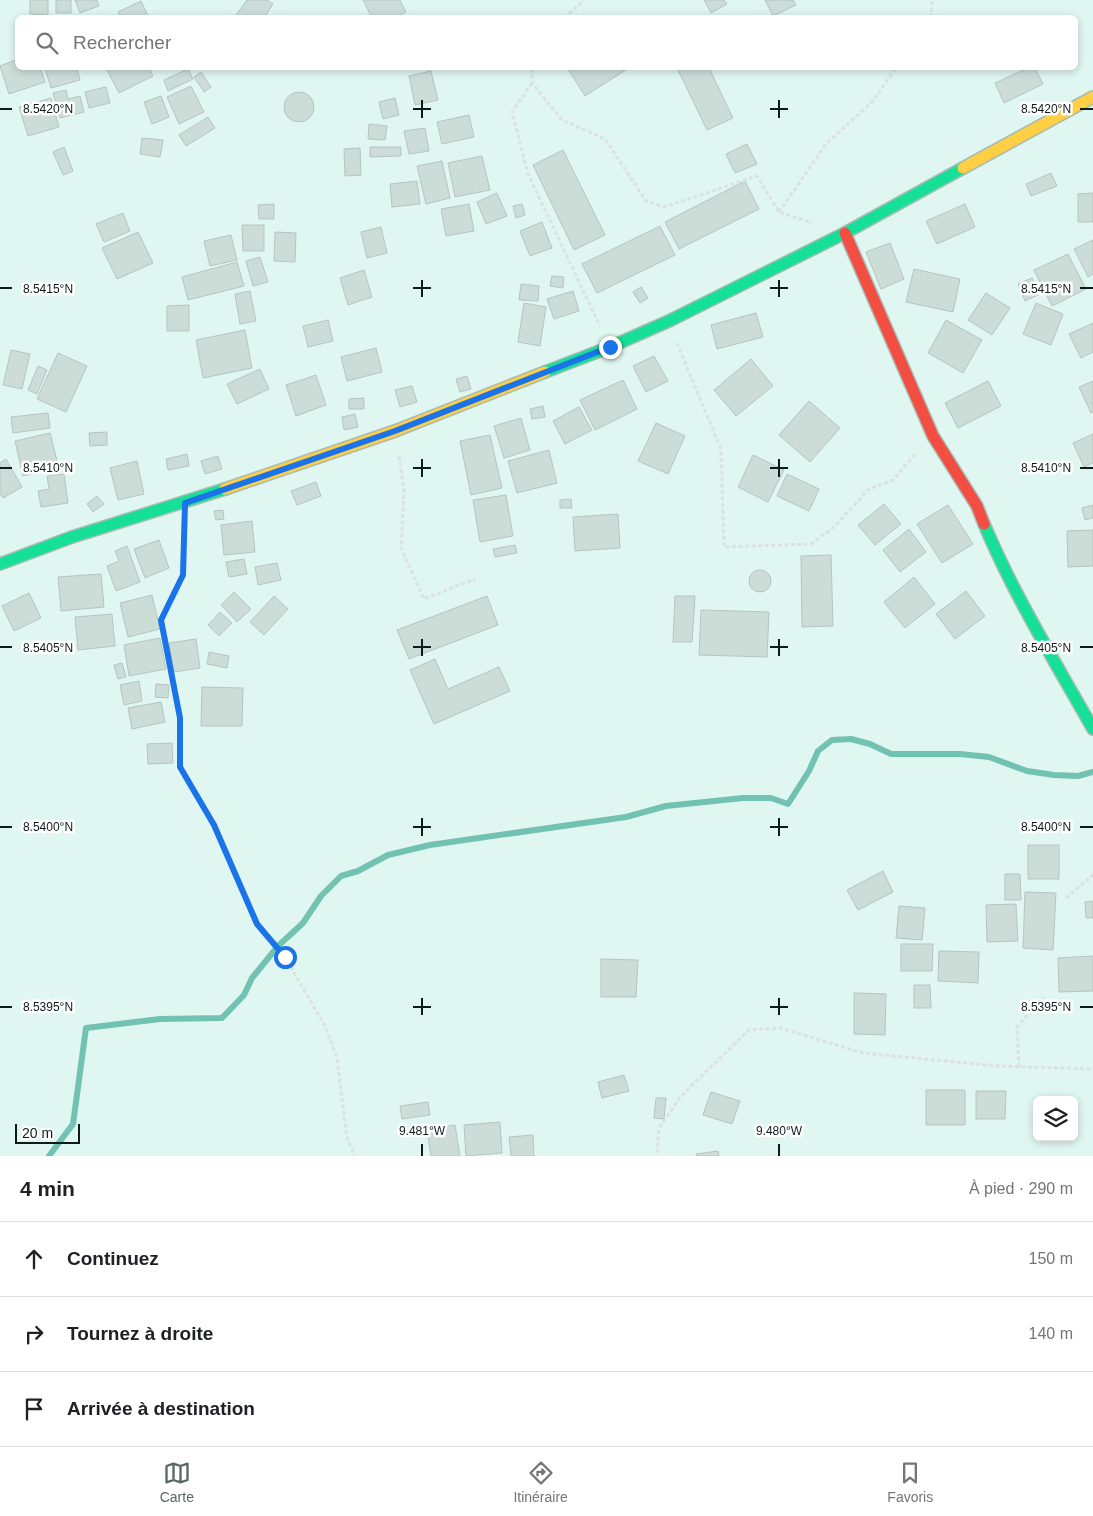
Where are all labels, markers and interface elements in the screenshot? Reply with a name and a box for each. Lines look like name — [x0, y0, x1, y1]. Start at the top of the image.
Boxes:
search box — [15, 15, 1078, 70]
icon: search — [33, 29, 61, 57]
text: Rechercher — [73, 32, 171, 53]
text: 8.5420°N — [23, 102, 73, 116]
text: 8.5420°N — [1021, 102, 1071, 116]
text: 8.5415°N — [23, 282, 73, 296]
text: 8.5415°N — [1021, 282, 1071, 296]
route end — [599, 336, 622, 359]
text: 8.5410°N — [23, 461, 73, 475]
text: 8.5410°N — [1021, 461, 1071, 475]
text: 8.5405°N — [23, 641, 73, 655]
text: 8.5405°N — [1021, 641, 1071, 655]
text: 8.5400°N — [23, 820, 73, 834]
text: 8.5400°N — [1021, 820, 1071, 834]
route start — [274, 946, 297, 969]
text: 8.5395°N — [23, 1000, 73, 1014]
text: 8.5395°N — [1021, 1000, 1071, 1014]
map controls — [1033, 1096, 1078, 1141]
button: layers — [1033, 1096, 1078, 1141]
scale bar — [15, 1121, 80, 1144]
text: 9.481°W — [399, 1124, 446, 1138]
text: 9.480°W — [756, 1124, 803, 1138]
text: 20 m — [22, 1125, 53, 1141]
text: 4 min — [20, 1177, 75, 1200]
text: À pied · 290 m — [969, 1180, 1073, 1197]
icon: ahead — [20, 1245, 48, 1273]
text: Continuez — [67, 1248, 159, 1269]
text: 150 m — [1029, 1250, 1073, 1267]
icon: right — [20, 1320, 48, 1348]
text: Tournez à droite — [67, 1323, 213, 1344]
text: 140 m — [1029, 1325, 1073, 1342]
icon: arrive — [20, 1395, 48, 1423]
text: Arrivée à destination — [67, 1398, 255, 1419]
tab: Carte — [160, 1459, 194, 1505]
tab: Itinéraire — [513, 1459, 568, 1505]
tab: Favoris — [887, 1459, 933, 1505]

